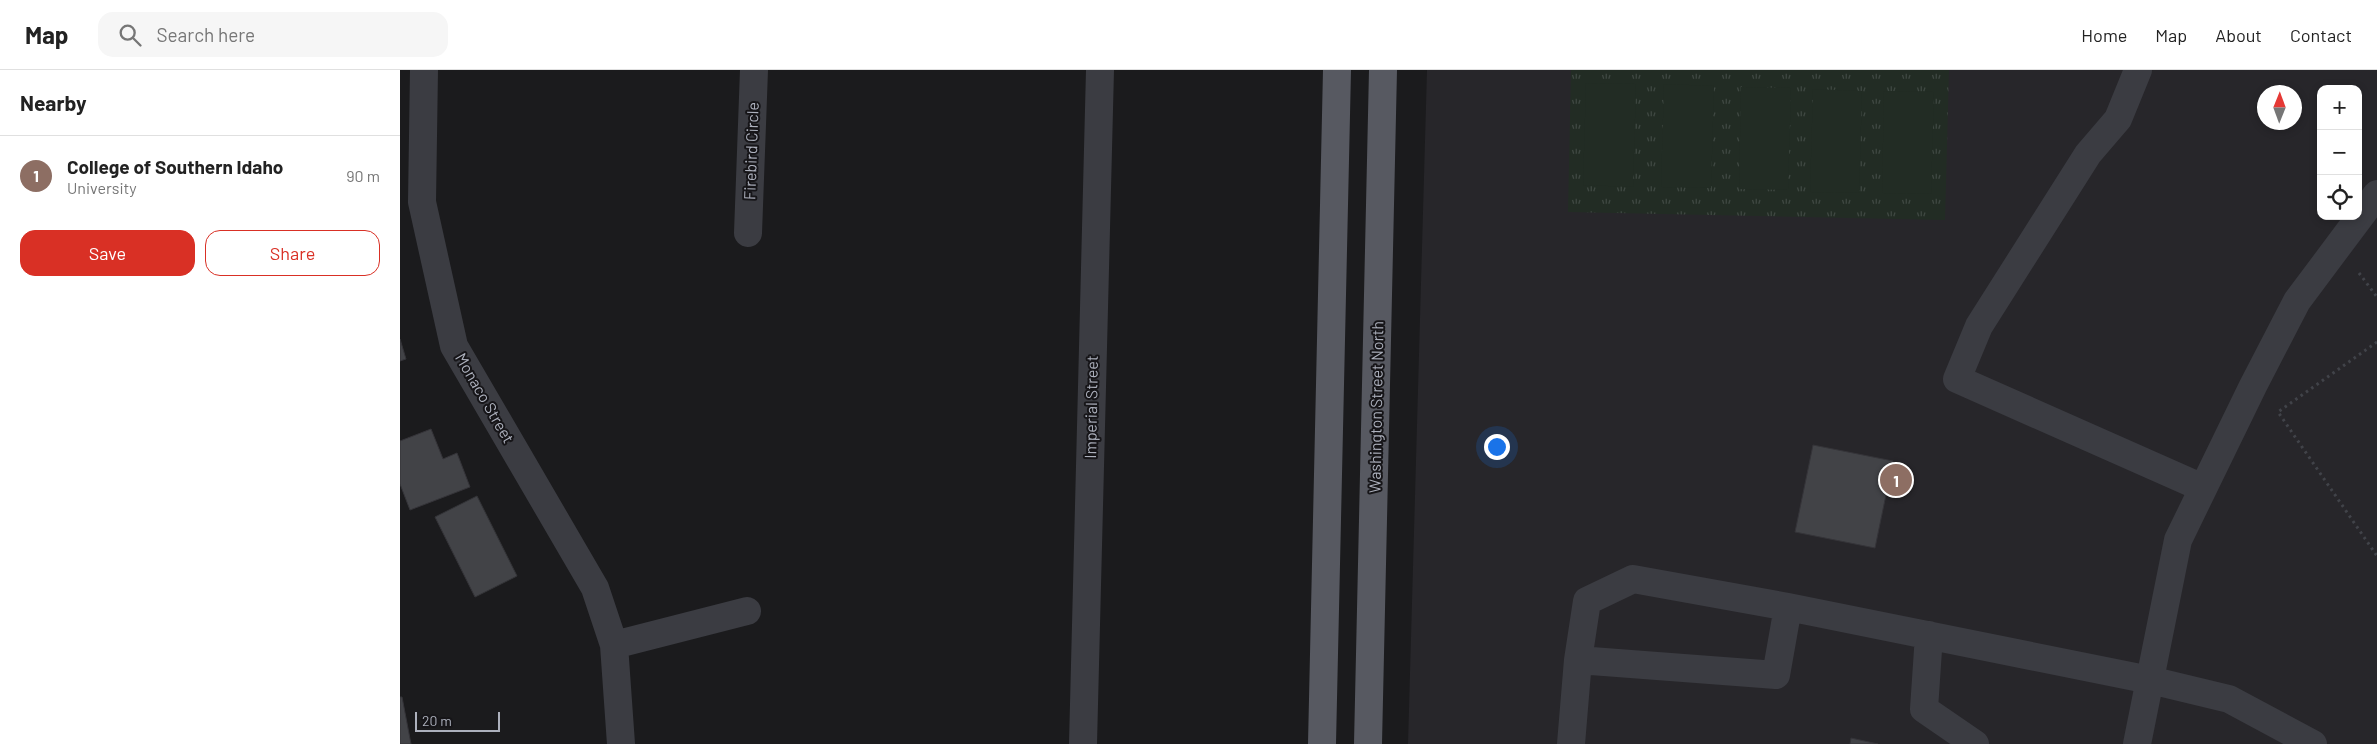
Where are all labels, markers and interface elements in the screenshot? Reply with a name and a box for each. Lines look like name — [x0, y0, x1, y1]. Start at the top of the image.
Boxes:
search box — [98, 12, 448, 57]
text: Map — [25, 20, 68, 49]
icon: search — [116, 21, 144, 49]
text: Search here — [156, 23, 255, 46]
text: Home — [2081, 24, 2127, 46]
text: Map — [2155, 24, 2187, 46]
text: About — [2215, 24, 2262, 46]
text: Contact — [2290, 24, 2352, 46]
north arrow — [2257, 85, 2302, 130]
map controls — [2317, 85, 2362, 220]
button: + — [2317, 85, 2362, 130]
text: Nearby — [20, 90, 86, 115]
street label: Firebird Circle — [739, 102, 762, 200]
button: − — [2317, 130, 2362, 175]
text: College of Southern Idaho — [67, 155, 283, 178]
text: 1 — [33, 166, 39, 185]
text: 90 m — [346, 166, 380, 185]
button: locate — [2317, 175, 2362, 220]
text: University — [67, 178, 137, 197]
button: Save — [20, 230, 195, 276]
button: Share — [205, 230, 380, 276]
street label: Washington Street North — [1364, 321, 1387, 493]
street label: Monaco Street — [452, 349, 519, 446]
street label: Imperial Street — [1080, 355, 1101, 459]
your location — [1484, 434, 1510, 460]
pin: 1 — [1880, 461, 1912, 499]
scale bar — [415, 709, 500, 732]
text: 20 m — [422, 712, 452, 729]

